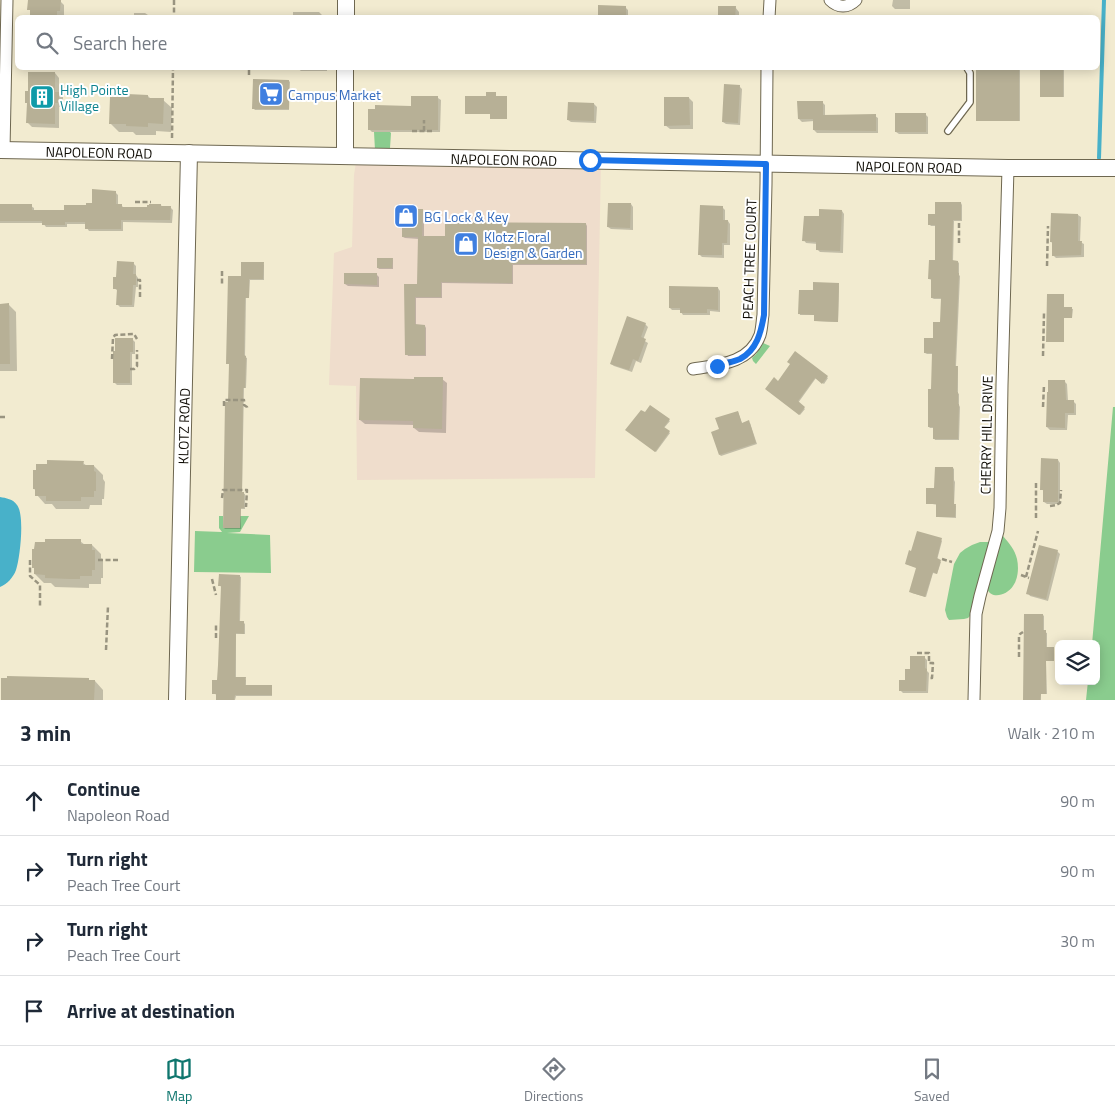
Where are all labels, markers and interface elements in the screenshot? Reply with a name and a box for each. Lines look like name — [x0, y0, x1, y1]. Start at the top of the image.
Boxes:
search box — [15, 15, 1100, 70]
text: Search here — [73, 28, 167, 57]
icon: search — [33, 29, 61, 57]
place label: High Pointe Village — [60, 79, 128, 116]
supermarket icon: Campus Market — [258, 81, 284, 107]
building icon: High Pointe Village — [29, 84, 55, 110]
place label: Campus Market — [288, 84, 381, 105]
street label: NAPOLEON ROAD — [45, 140, 152, 163]
street label: NAPOLEON ROAD — [450, 148, 557, 170]
route start — [579, 149, 602, 172]
street label: NAPOLEON ROAD — [855, 155, 962, 178]
street label: PEACH TREE COURT — [736, 198, 762, 320]
shop icon: BG Lock & Key — [393, 203, 419, 229]
place label: BG Lock & Key — [424, 206, 509, 227]
place label: Klotz Floral Design & Garden — [484, 226, 582, 263]
shop icon: Klotz Floral Design & Garden — [453, 231, 479, 257]
route end — [706, 355, 729, 378]
street label: CHERRY HILL DRIVE — [974, 375, 998, 495]
street label: KLOTZ ROAD — [172, 388, 194, 465]
map controls — [1055, 640, 1100, 685]
button: layers — [1055, 640, 1100, 685]
text: 3 min — [20, 717, 71, 749]
text: Walk · 210 m — [1007, 721, 1095, 745]
text: Continue — [67, 774, 140, 803]
icon: ahead — [20, 787, 48, 815]
text: 90 m — [1060, 789, 1095, 813]
text: Napoleon Road — [67, 803, 170, 827]
text: Turn right — [67, 844, 148, 873]
icon: right — [20, 857, 48, 885]
text: 90 m — [1060, 859, 1095, 883]
text: Peach Tree Court — [67, 873, 180, 897]
text: Turn right — [67, 914, 148, 943]
icon: right — [20, 927, 48, 955]
text: 30 m — [1060, 929, 1095, 953]
text: Peach Tree Court — [67, 943, 180, 967]
text: Arrive at destination — [67, 996, 235, 1025]
icon: arrive — [20, 997, 48, 1025]
tab: Map — [165, 1055, 193, 1106]
tab: Directions — [524, 1055, 583, 1106]
tab: Saved — [914, 1055, 950, 1106]

